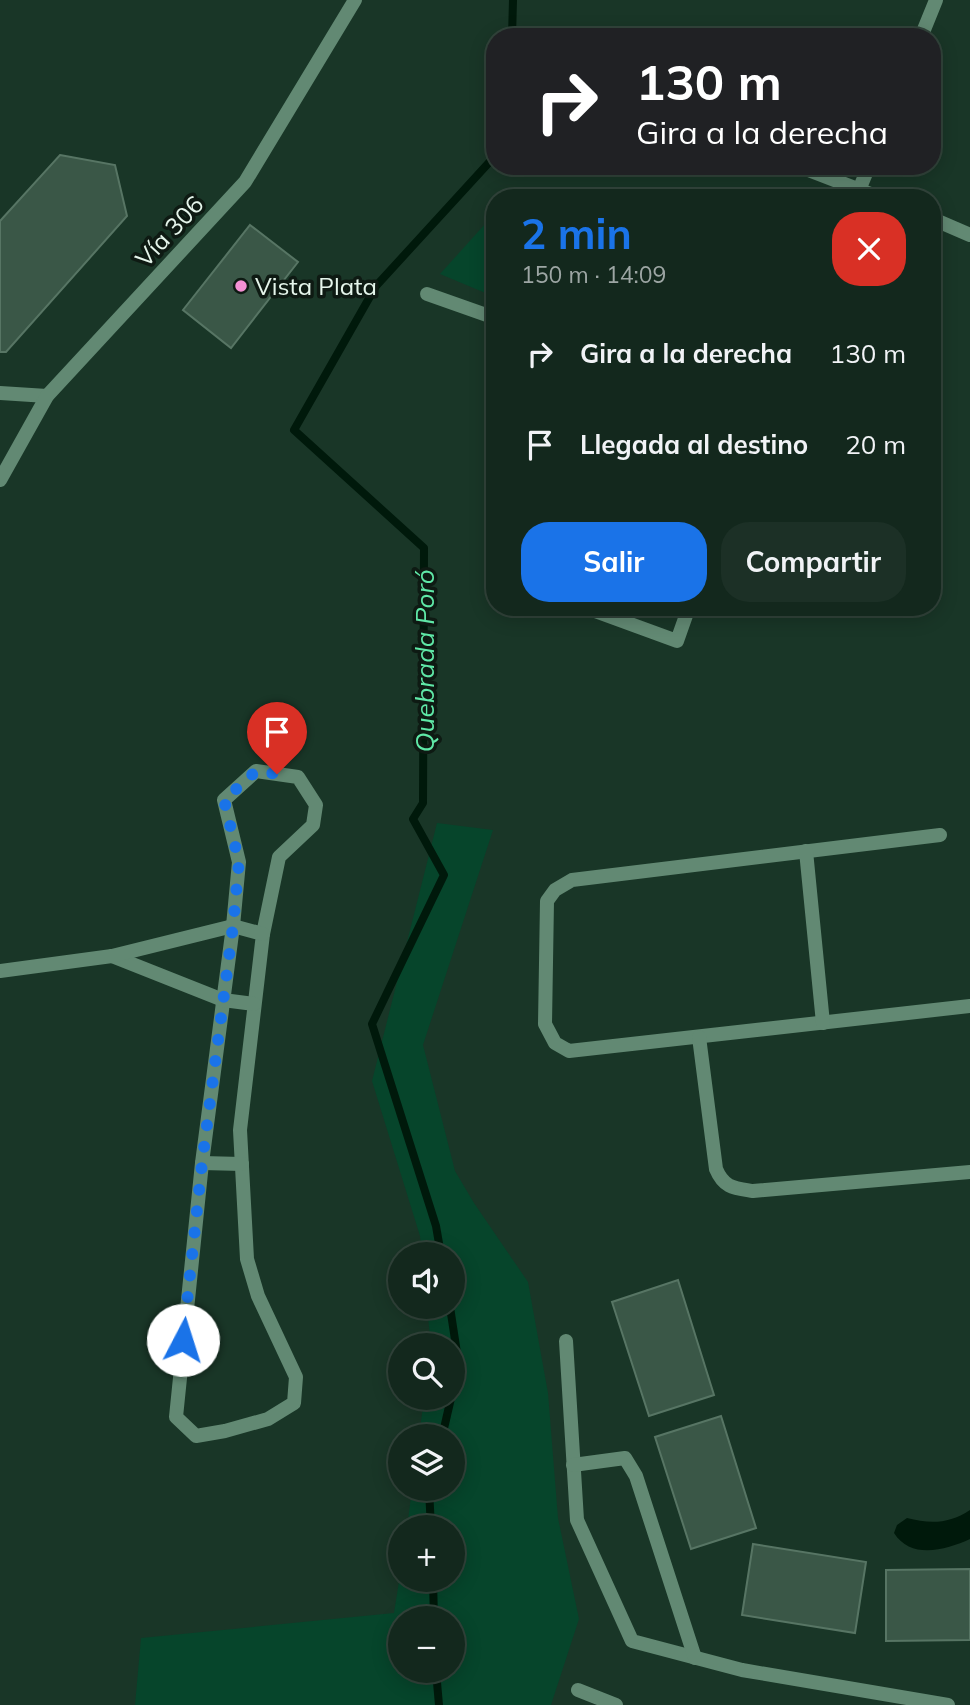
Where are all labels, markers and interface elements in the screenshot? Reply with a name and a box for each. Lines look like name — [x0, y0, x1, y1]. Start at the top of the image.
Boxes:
text: 130 m — [636, 51, 782, 112]
icon: right — [521, 56, 612, 147]
text: Gira a la derecha — [636, 112, 888, 152]
street label: Vía 306 — [129, 189, 209, 273]
text: 2 min — [521, 207, 632, 260]
button: close — [832, 212, 906, 286]
text: 150 m · 14:09 — [521, 260, 666, 289]
place label: Vista Plata — [255, 271, 377, 301]
marker: Vista Plata — [233, 278, 249, 294]
icon: right — [521, 335, 559, 373]
text: Gira a la derecha — [580, 337, 792, 370]
text: 130 m — [830, 337, 906, 370]
icon: arrive — [521, 426, 559, 464]
text: Llegada al destino — [580, 428, 808, 461]
text: 20 m — [845, 428, 906, 461]
button: Salir — [521, 522, 707, 602]
button: Compartir — [721, 522, 906, 602]
water label: Quebrada Poró — [408, 569, 441, 753]
pin — [247, 702, 307, 774]
icon: arrive — [258, 713, 296, 751]
map controls — [388, 1242, 465, 1683]
button: sound — [388, 1242, 465, 1319]
position arrow — [146, 1303, 220, 1377]
button: search — [388, 1333, 465, 1410]
button: layers — [388, 1424, 465, 1501]
button: + — [388, 1515, 465, 1592]
button: − — [388, 1606, 465, 1683]

